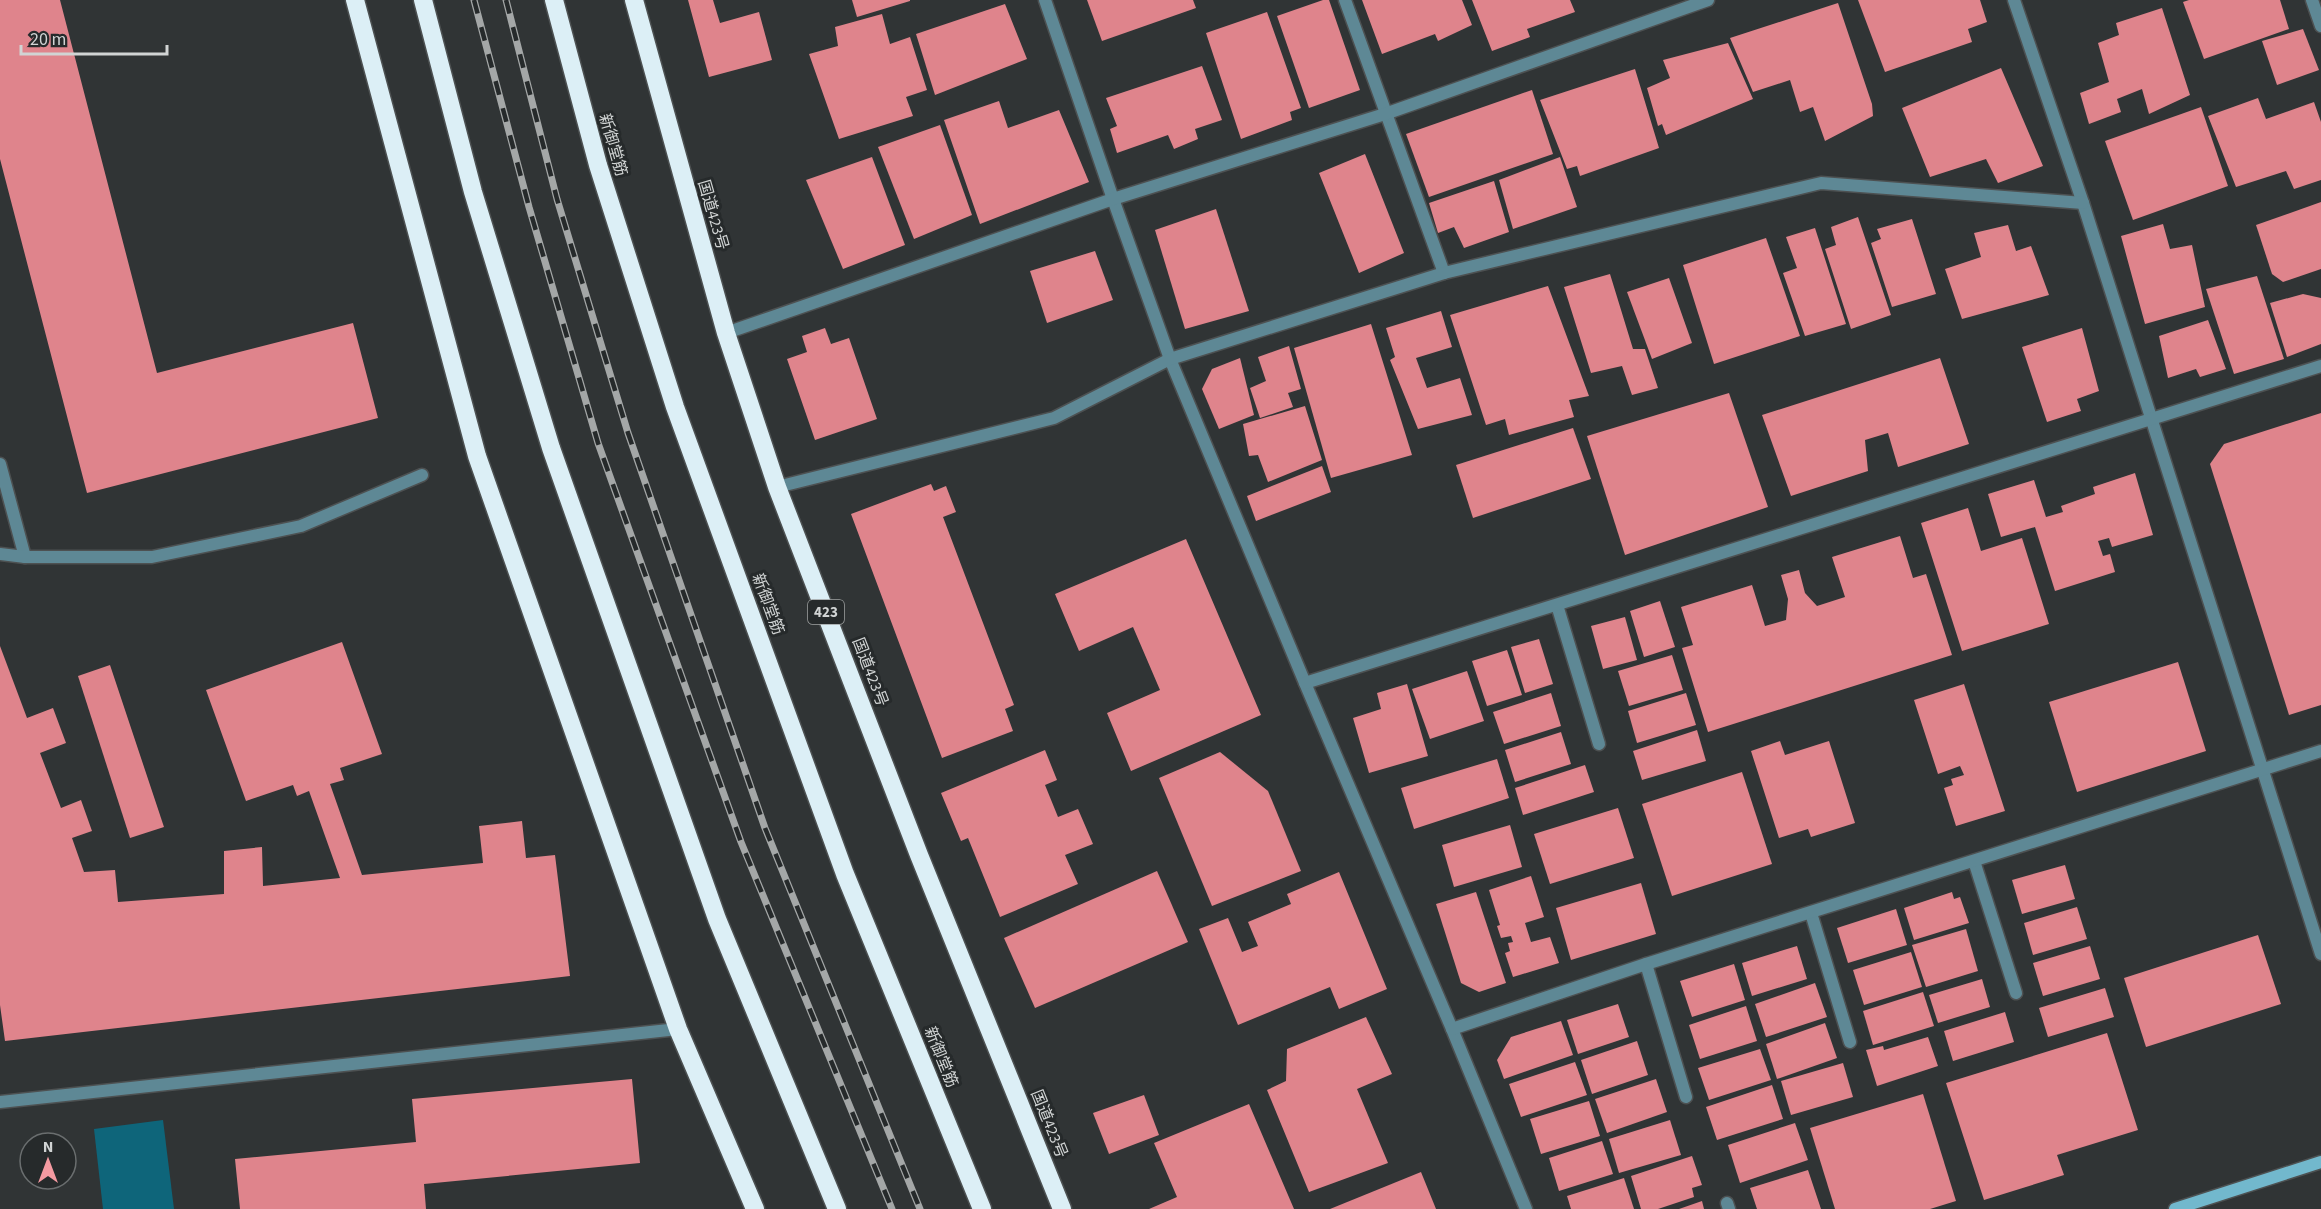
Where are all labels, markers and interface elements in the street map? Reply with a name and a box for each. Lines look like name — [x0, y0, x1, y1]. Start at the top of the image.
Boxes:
scale bar — [21, 18, 166, 56]
text: 20 m — [30, 27, 66, 52]
street label: 新御堂筋 — [594, 111, 632, 179]
street label: 国道423号 — [693, 177, 733, 253]
street label: 新御堂筋 — [747, 570, 789, 638]
road number: 423 — [808, 600, 844, 624]
street label: 国道423号 — [847, 635, 893, 709]
street label: 新御堂筋 — [919, 1023, 963, 1091]
street label: 国道423号 — [1025, 1087, 1073, 1161]
north arrow — [18, 1131, 78, 1191]
text: N — [43, 1136, 53, 1158]

